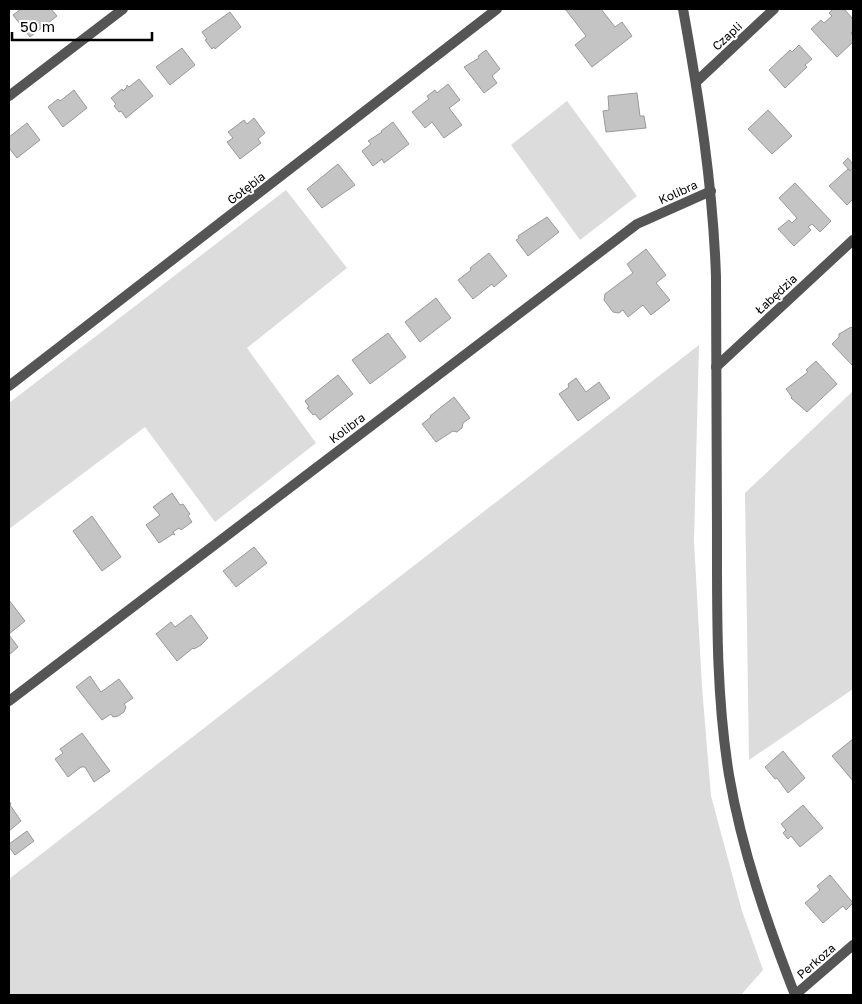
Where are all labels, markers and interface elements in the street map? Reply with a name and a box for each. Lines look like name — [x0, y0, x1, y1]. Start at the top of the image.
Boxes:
scale bar — [12, 10, 152, 42]
text: 50 m — [20, 17, 55, 35]
street label: Czapli — [709, 18, 745, 54]
street label: Gołębia — [224, 169, 268, 207]
street label: Kolibra — [656, 177, 700, 207]
street label: Łabędzia — [752, 271, 800, 317]
street label: Kolibra — [326, 410, 368, 446]
street label: Perkoza — [794, 940, 838, 982]

